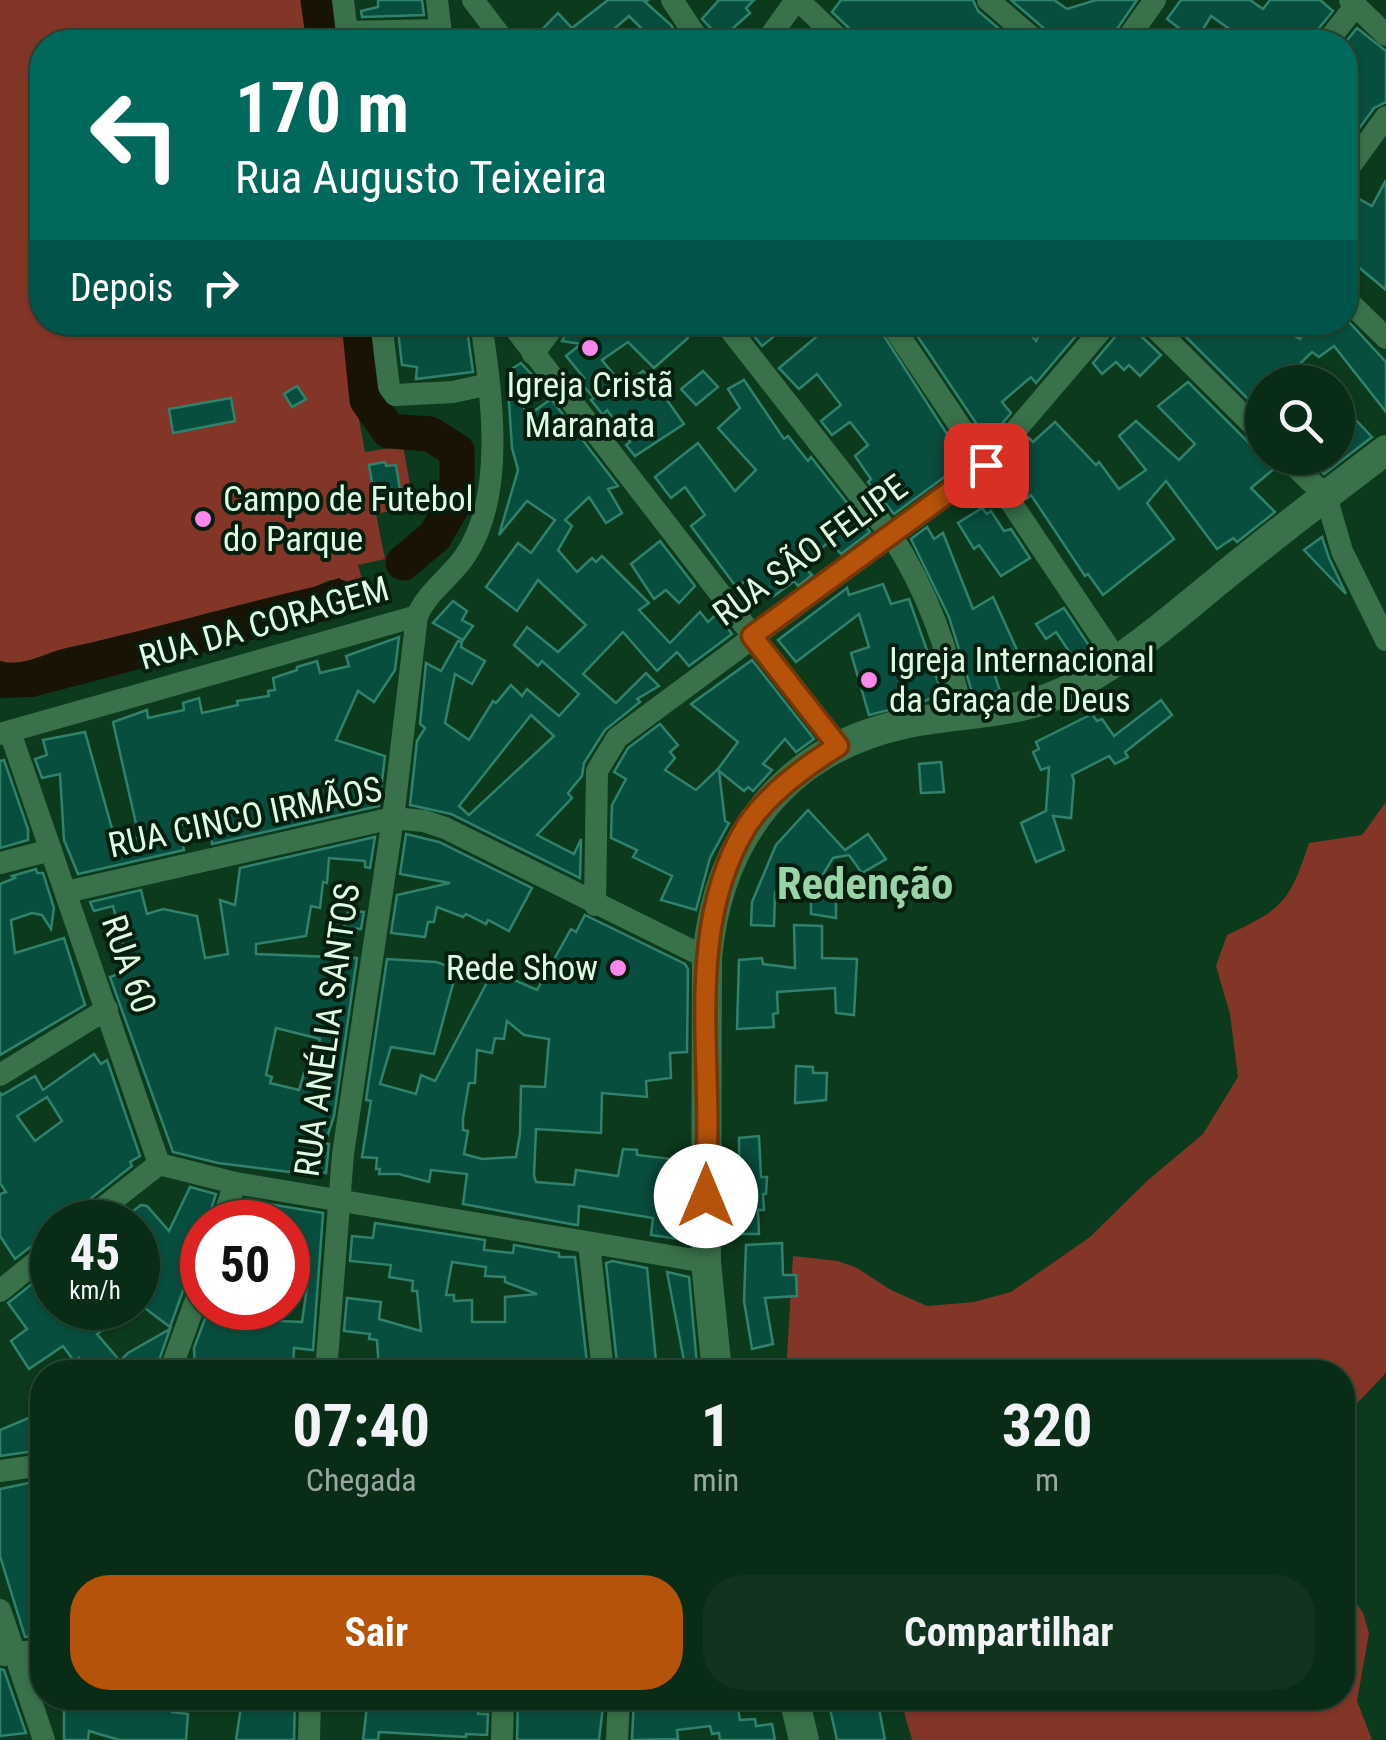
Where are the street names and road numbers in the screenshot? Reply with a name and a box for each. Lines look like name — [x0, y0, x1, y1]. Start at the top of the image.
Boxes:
street label: RUA SÃO FELIPE — [705, 466, 915, 635]
street label: RUA DA CORAGEM — [135, 568, 394, 679]
street label: RUA CINCO IRMÃOS — [105, 768, 386, 866]
street label: RUA ANÉLIA SANTOS — [287, 881, 368, 1179]
street label: RUA 60 — [93, 910, 164, 1018]

